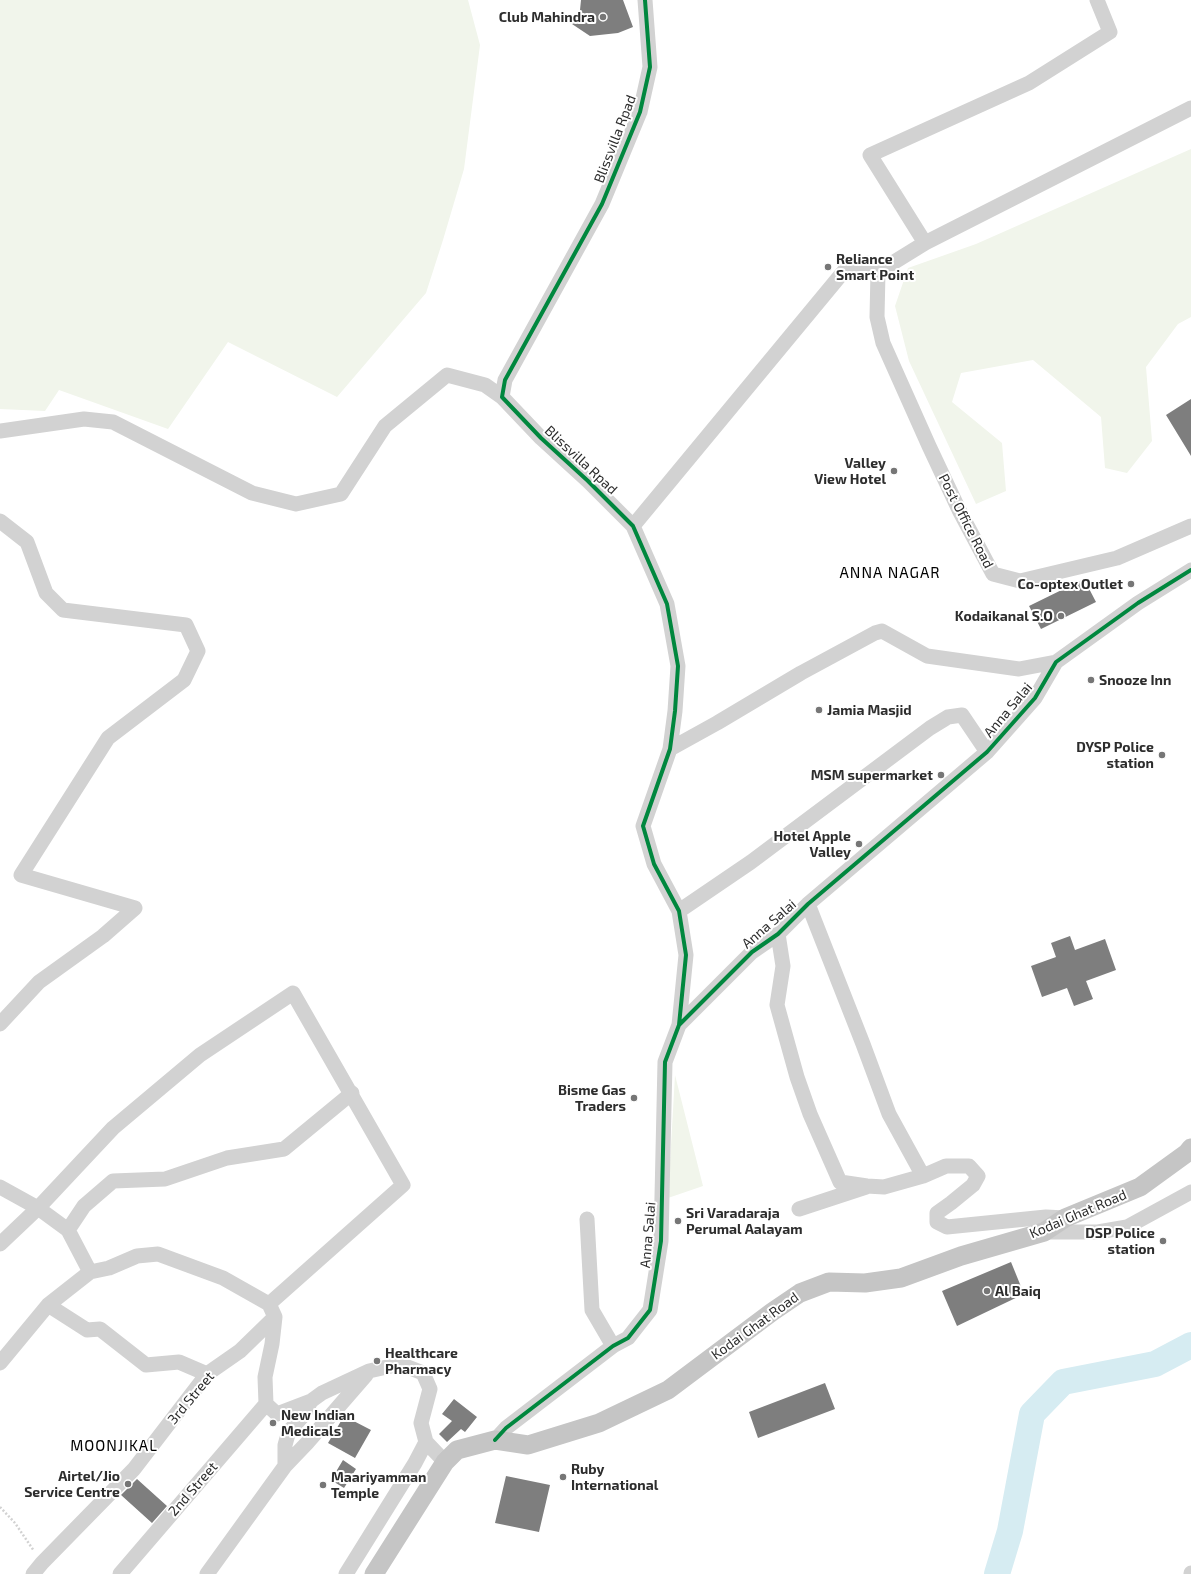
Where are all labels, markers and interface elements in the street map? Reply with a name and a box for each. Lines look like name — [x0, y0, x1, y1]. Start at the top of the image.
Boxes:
place label: Club Mahindra — [499, 9, 595, 25]
marker: Club Mahindra — [598, 12, 608, 22]
street label: Blissvilla Rpad — [590, 93, 640, 185]
place label: Reliance Smart Point — [836, 251, 914, 284]
marker: Reliance Smart Point — [823, 262, 833, 272]
street label: Blissvilla Rpad — [541, 422, 621, 498]
place label: Valley View Hotel — [814, 455, 886, 488]
marker: Valley View Hotel — [889, 466, 899, 476]
street label: Post Office Road — [935, 471, 997, 571]
district label: ANNA NAGAR — [839, 564, 941, 582]
place label: Co-optex Outlet — [1018, 576, 1123, 592]
marker: Co-optex Outlet — [1126, 579, 1136, 589]
place label: Kodaikanal S.O — [955, 608, 1053, 624]
marker: Kodaikanal S.O — [1056, 611, 1066, 621]
place label: Snooze Inn — [1099, 672, 1171, 688]
marker: Snooze Inn — [1086, 675, 1096, 685]
street label: Anna Salai — [980, 679, 1036, 741]
place label: Jamia Masjid — [827, 702, 912, 718]
marker: Jamia Masjid — [814, 705, 824, 715]
place label: DYSP Police station — [1076, 739, 1154, 772]
marker: DYSP Police station — [1157, 750, 1167, 760]
place label: MSM supermarket — [811, 767, 933, 783]
marker: MSM supermarket — [936, 770, 946, 780]
place label: Hotel Apple Valley — [773, 828, 851, 860]
marker: Hotel Apple Valley — [854, 839, 864, 849]
street label: Anna Salai — [738, 896, 800, 952]
place label: Bisme Gas Traders — [558, 1082, 626, 1114]
marker: Bisme Gas Traders — [629, 1093, 639, 1103]
street label: Kodai Ghat Road — [1027, 1186, 1129, 1242]
street label: Anna Salai — [637, 1201, 659, 1269]
place label: Sri Varadaraja Perumal Aalayam — [686, 1205, 802, 1238]
marker: Sri Varadaraja Perumal Aalayam — [673, 1216, 683, 1226]
place label: DSP Police station — [1085, 1225, 1155, 1258]
marker: DSP Police station — [1158, 1236, 1168, 1246]
place label: Al Baiq — [995, 1283, 1041, 1299]
marker: Al Baiq — [982, 1286, 992, 1296]
street label: Kodai Ghat Road — [708, 1289, 802, 1363]
place label: Healthcare Pharmacy — [385, 1345, 458, 1378]
marker: Healthcare Pharmacy — [372, 1356, 382, 1366]
street label: 3rd Street — [164, 1368, 218, 1428]
place label: New Indian Medicals — [281, 1407, 355, 1440]
marker: New Indian Medicals — [268, 1418, 278, 1428]
district label: MOONJIKAL — [70, 1437, 158, 1455]
street label: 2nd Street — [165, 1459, 221, 1519]
place label: Ruby International — [571, 1461, 658, 1494]
place label: Airtel/Jio Service Centre — [24, 1468, 120, 1500]
place label: Maariyamman Temple — [331, 1469, 426, 1502]
marker: Ruby International — [558, 1472, 568, 1482]
marker: Airtel/Jio Service Centre — [123, 1479, 133, 1489]
marker: Maariyamman Temple — [318, 1480, 328, 1490]

